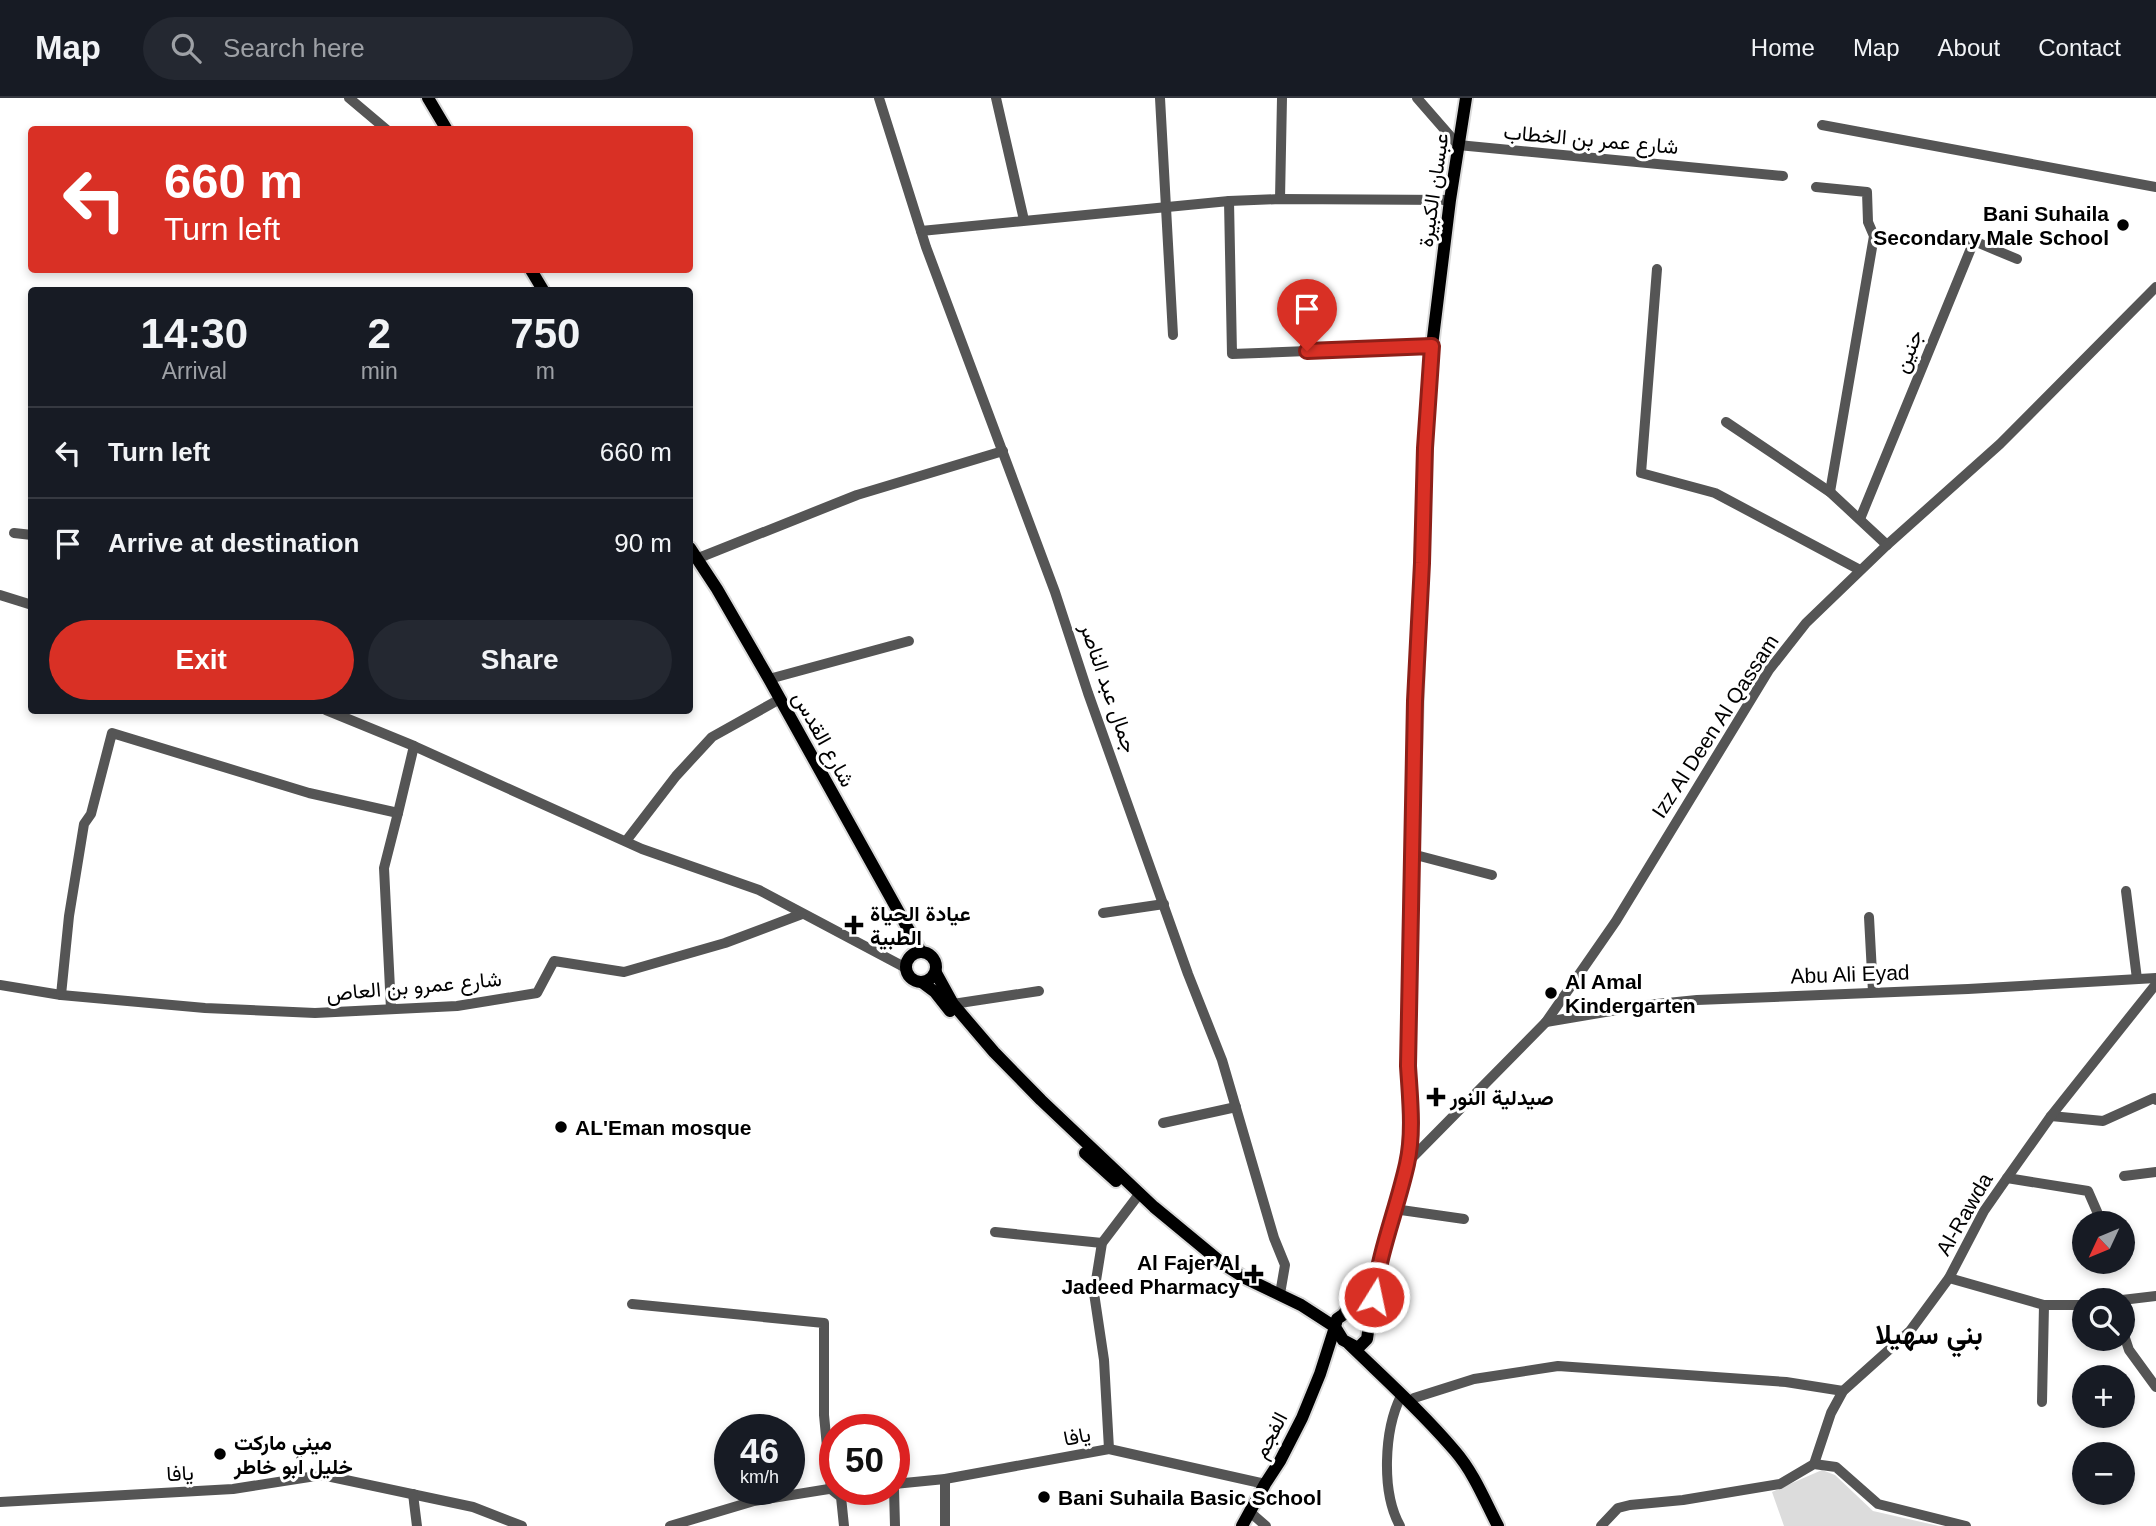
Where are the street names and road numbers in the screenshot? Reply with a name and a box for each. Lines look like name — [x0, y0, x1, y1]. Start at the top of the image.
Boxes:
street label: شارع عمر بن الخطاب — [1502, 120, 1679, 161]
street label: عبسان الكبيرة — [1414, 131, 1454, 249]
street label: جنين — [1889, 326, 1928, 376]
street label: جمال عبد الناصر — [1074, 619, 1142, 756]
street label: Izz Al Deen Al Qassam — [1647, 630, 1783, 822]
street label: شارع القدس — [786, 687, 860, 792]
street label: Abu Ali Eyad — [1790, 960, 1910, 988]
street label: شارع عمرو بن العاص — [325, 967, 503, 1008]
street label: Al-Rawda — [1931, 1169, 1997, 1259]
street label: الفجم — [1248, 1408, 1294, 1463]
street label: يافا — [1061, 1422, 1093, 1451]
street label: يافا — [166, 1461, 194, 1486]

